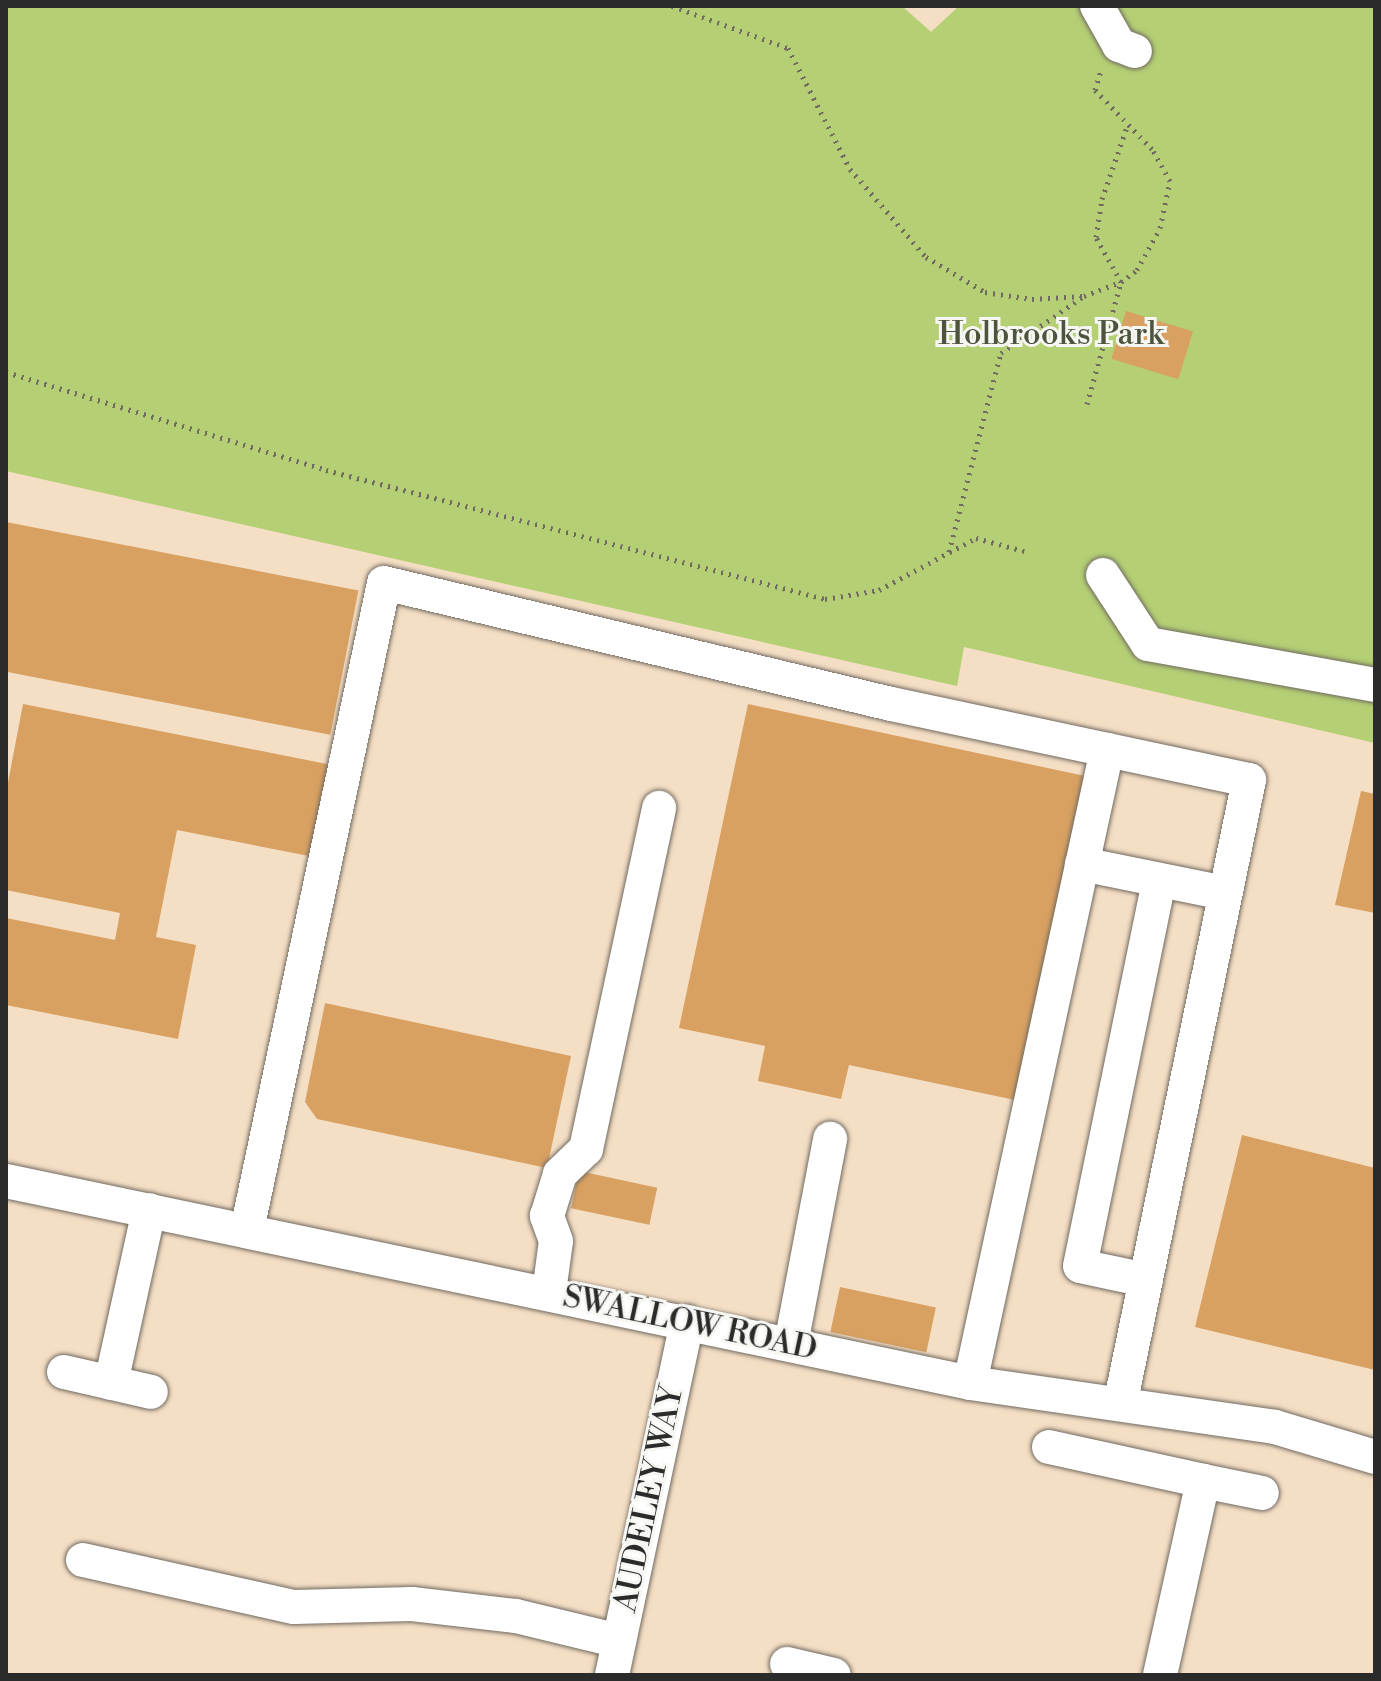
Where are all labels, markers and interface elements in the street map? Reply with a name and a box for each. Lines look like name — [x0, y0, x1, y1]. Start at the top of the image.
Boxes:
park label: Holbrooks Park — [938, 315, 1164, 353]
street label: SWALLOW ROAD — [559, 1277, 821, 1369]
street label: AUDELEY WAY — [606, 1382, 692, 1616]

